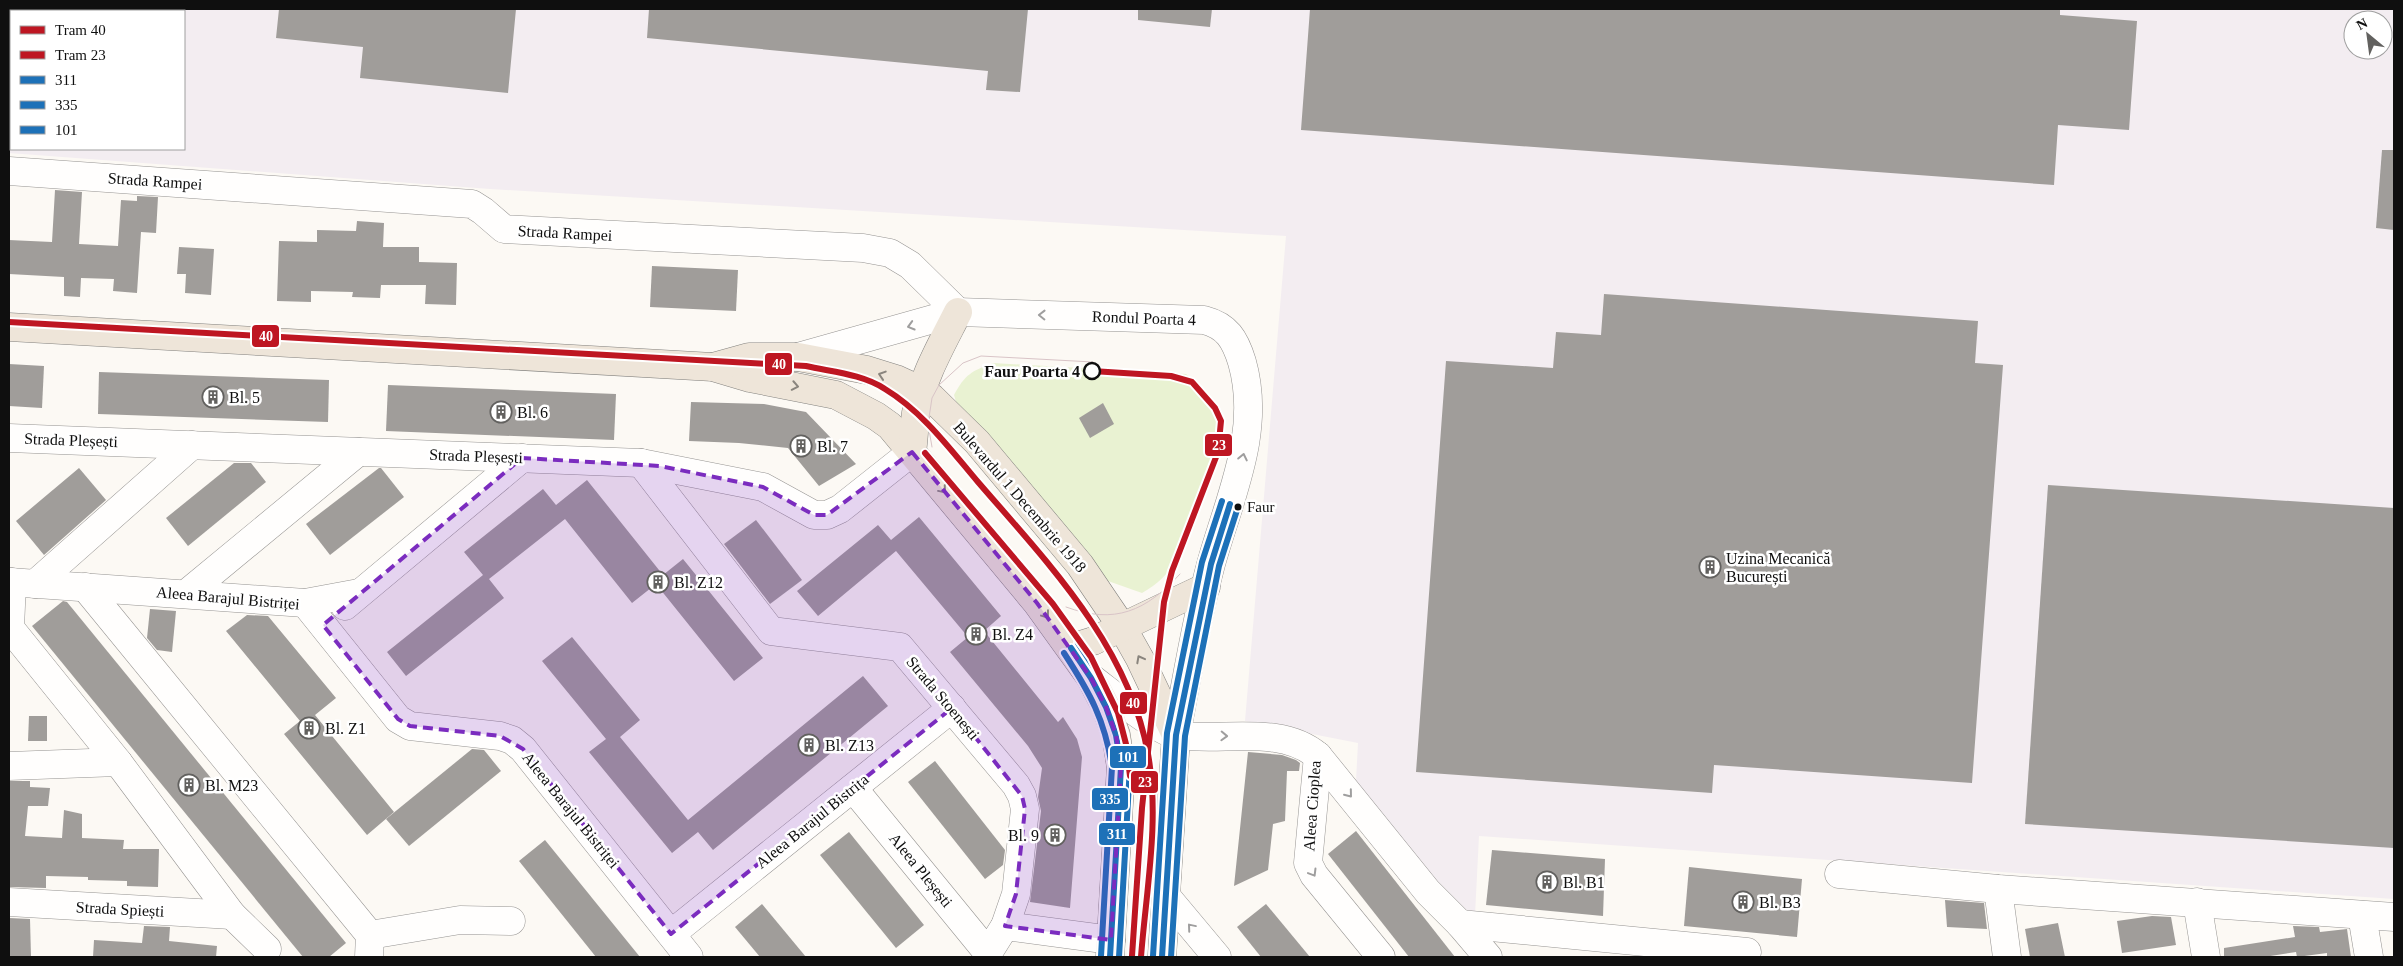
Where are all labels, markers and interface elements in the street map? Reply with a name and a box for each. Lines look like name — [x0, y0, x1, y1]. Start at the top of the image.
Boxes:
legend — [10, 10, 185, 150]
north arrow — [2343, 10, 2393, 60]
text: N — [2354, 15, 2370, 33]
text: Tram 40 — [55, 22, 106, 38]
text: Tram 23 — [55, 47, 106, 63]
text: 311 — [55, 72, 77, 88]
text: 335 — [55, 97, 78, 113]
text: 101 — [55, 122, 78, 138]
street label: Strada Rampei — [107, 169, 203, 194]
street label: Strada Rampei — [517, 222, 613, 245]
street label: Rondul Poarta 4 — [1092, 308, 1196, 328]
one-way arrow — [1037, 310, 1045, 320]
one-way arrow — [908, 320, 916, 330]
line badge: 40 — [251, 324, 280, 348]
text: 40 — [259, 329, 273, 344]
line badge: 40 — [764, 352, 793, 376]
text: 40 — [772, 357, 786, 372]
marker: Faur Poarta 4 — [1083, 362, 1101, 380]
place label: Faur Poarta 4 — [984, 363, 1080, 380]
one-way arrow — [879, 370, 887, 380]
one-way arrow — [790, 380, 799, 390]
building icon: Bl. 5 — [201, 385, 225, 409]
place label: Bl. 5 — [229, 389, 260, 406]
building icon: Bl. 6 — [489, 400, 513, 424]
place label: Bl. 6 — [517, 404, 548, 421]
street label: Bulevardul 1 Decembrie 1918 — [950, 418, 1090, 576]
street label: Strada Pleșești — [24, 430, 119, 451]
line badge: 23 — [1204, 433, 1233, 457]
building icon: Bl. 7 — [789, 434, 813, 458]
place label: Bl. 7 — [817, 438, 848, 455]
text: 23 — [1212, 438, 1226, 453]
street label: Strada Pleșești — [429, 446, 524, 467]
one-way arrow — [1237, 452, 1248, 461]
one-way arrow — [938, 484, 947, 493]
place label: Faur — [1247, 499, 1275, 515]
marker: Faur — [1233, 502, 1243, 512]
place label: Uzina Mecanică București — [1726, 550, 1830, 586]
building icon: Uzina Mecanică București — [1698, 555, 1722, 579]
building icon: Bl. Z12 — [646, 570, 670, 594]
place label: Bl. Z12 — [674, 574, 723, 591]
street label: Aleea Barajul Bistriței — [155, 583, 301, 614]
one-way arrow — [1041, 609, 1049, 618]
building icon: Bl. Z4 — [964, 622, 988, 646]
place label: Bl. Z4 — [992, 626, 1033, 643]
street label: Strada Stoenești — [902, 653, 983, 744]
one-way arrow — [1136, 655, 1146, 664]
line badge: 40 — [1119, 691, 1148, 715]
text: 40 — [1126, 696, 1140, 711]
building icon: Bl. Z1 — [297, 716, 321, 740]
place label: Bl. Z1 — [325, 720, 366, 737]
one-way arrow — [1221, 731, 1229, 742]
building icon: Bl. Z13 — [797, 733, 821, 757]
place label: Bl. Z13 — [825, 737, 874, 754]
line badge: 101 — [1109, 745, 1147, 769]
street label: Aleea Barajul Bistriței — [518, 749, 623, 872]
text: 101 — [1118, 750, 1139, 765]
street label: Aleea Cioplea — [1300, 760, 1325, 852]
street label: Aleea Barajul Bistrița — [752, 770, 872, 872]
line badge: 23 — [1130, 770, 1159, 794]
building icon: Bl. M23 — [177, 773, 201, 797]
text: 23 — [1138, 775, 1152, 790]
place label: Bl. M23 — [205, 777, 258, 794]
line badge: 335 — [1091, 787, 1129, 811]
one-way arrow — [1343, 788, 1351, 797]
text: 335 — [1100, 792, 1121, 807]
line badge: 311 — [1098, 822, 1136, 846]
building icon: Bl. 9 — [1043, 823, 1067, 847]
place label: Bl. 9 — [1008, 827, 1039, 844]
text: 311 — [1107, 827, 1127, 842]
street label: Aleea Pleșești — [885, 830, 956, 911]
one-way arrow — [1307, 867, 1317, 876]
building icon: Bl. B1 — [1535, 870, 1559, 894]
place label: Bl. B1 — [1563, 874, 1605, 891]
building icon: Bl. B3 — [1731, 890, 1755, 914]
place label: Bl. B3 — [1759, 894, 1801, 911]
street label: Strada Spiești — [75, 898, 165, 921]
one-way arrow — [1188, 923, 1197, 932]

